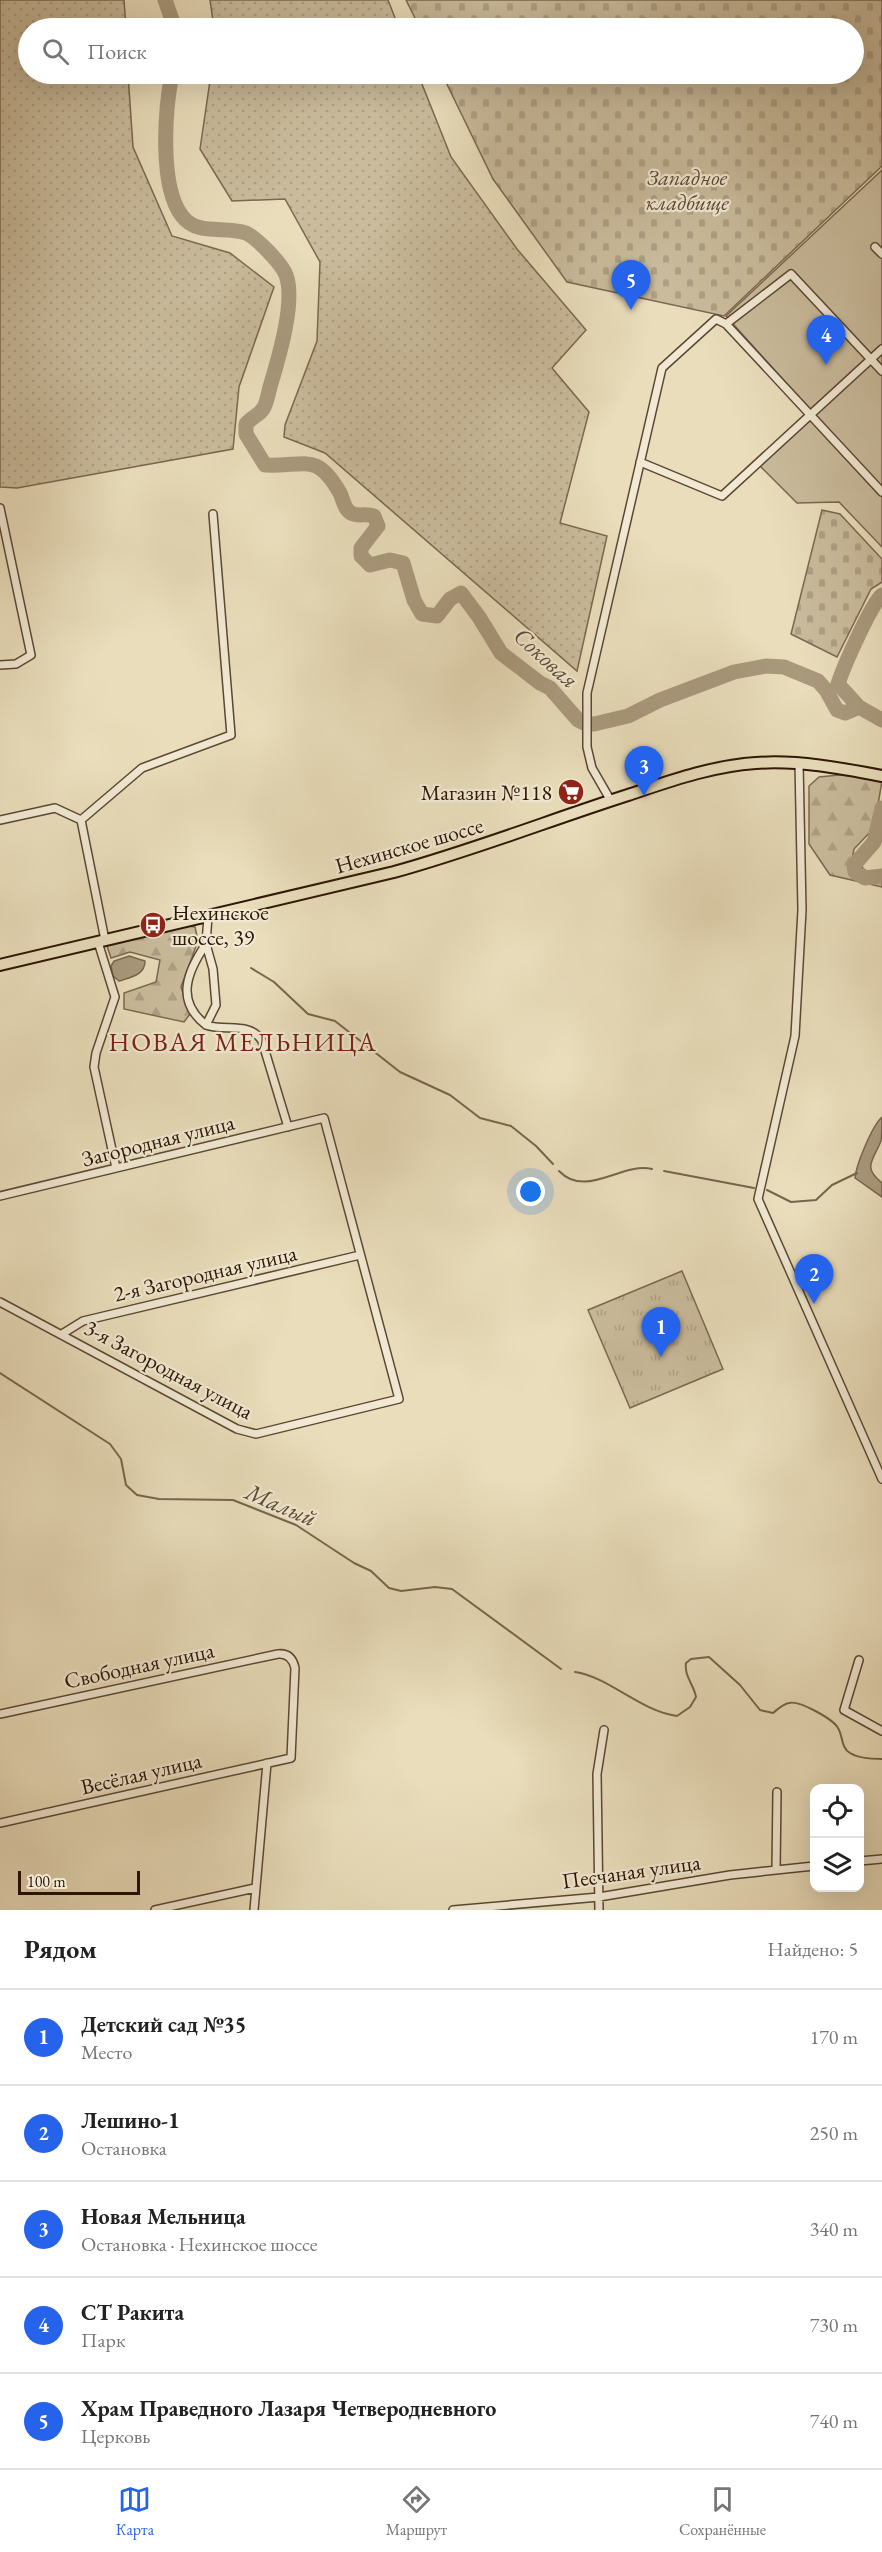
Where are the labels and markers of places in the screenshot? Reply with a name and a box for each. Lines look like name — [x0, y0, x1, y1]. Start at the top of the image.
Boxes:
pin: 5 — [612, 260, 650, 310]
pin: 4 — [806, 316, 846, 365]
pin: 3 — [624, 746, 664, 796]
supermarket icon: Магазин №118 — [556, 777, 586, 807]
place label: Магазин №118 — [421, 778, 552, 807]
place label: Нехинское шоссе, 39 — [172, 898, 269, 952]
bus stop icon: Нехинское шоссе, 39 — [138, 910, 168, 940]
pin: 2 — [794, 1254, 834, 1304]
pin: 1 — [642, 1308, 680, 1357]

